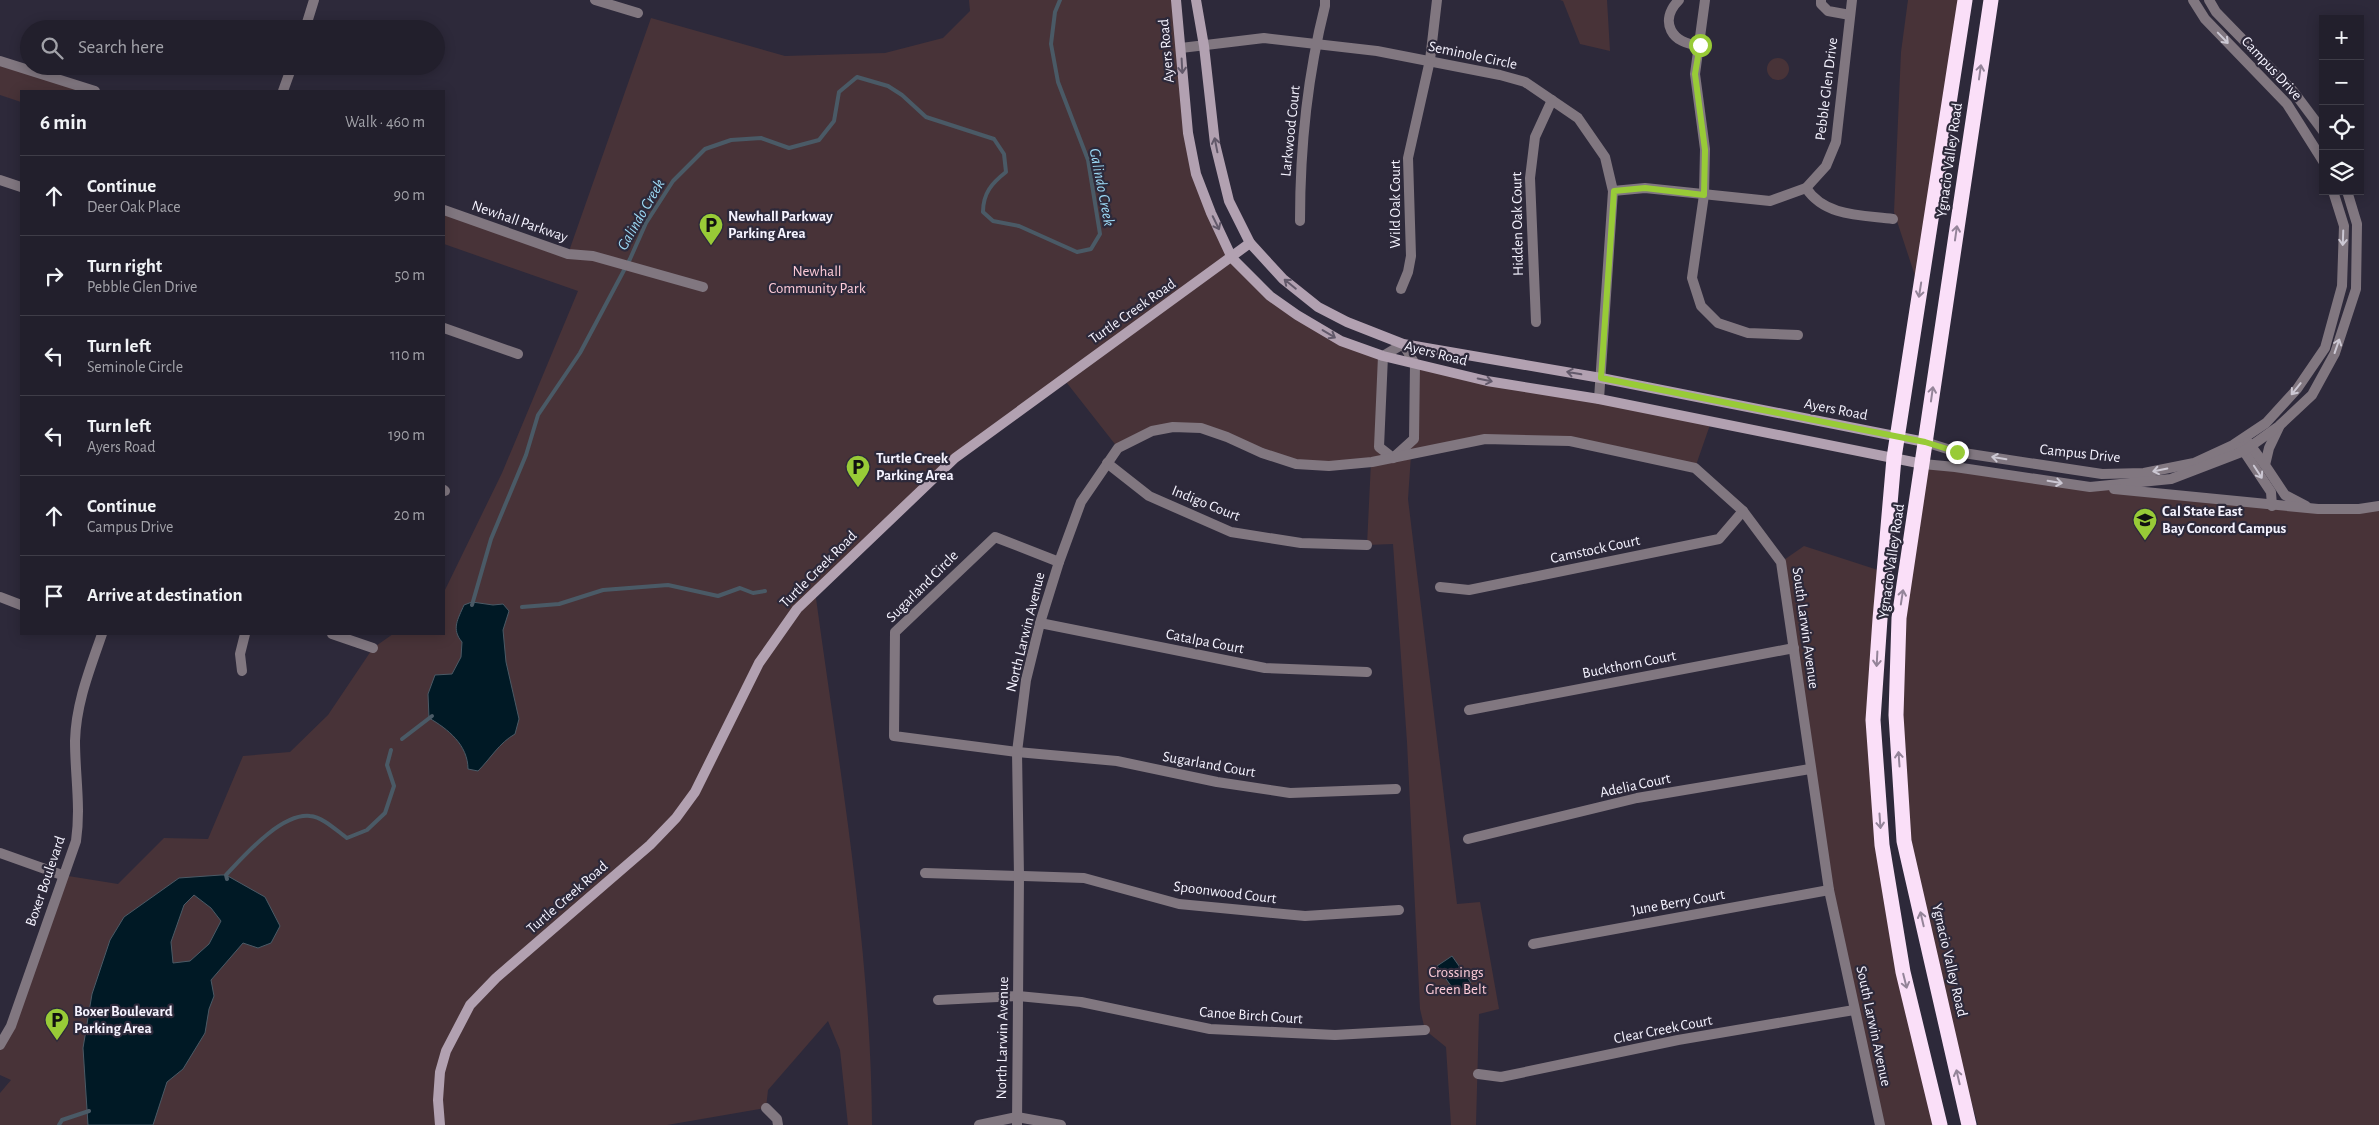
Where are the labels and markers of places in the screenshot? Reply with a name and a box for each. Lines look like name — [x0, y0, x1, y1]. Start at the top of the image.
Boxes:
place label: Newhall Parkway Parking Area — [728, 209, 833, 241]
parking icon: Newhall Parkway Parking Area — [698, 212, 724, 246]
place label: Turtle Creek Parking Area — [876, 451, 954, 483]
parking icon: Turtle Creek Parking Area — [845, 454, 871, 488]
place label: Cal State East Bay Concord Campus — [2162, 504, 2287, 536]
school or university icon: Cal State East Bay Concord Campus — [2132, 507, 2158, 541]
place label: Boxer Boulevard Parking Area — [74, 1004, 173, 1036]
parking icon: Boxer Boulevard Parking Area — [44, 1007, 70, 1041]

